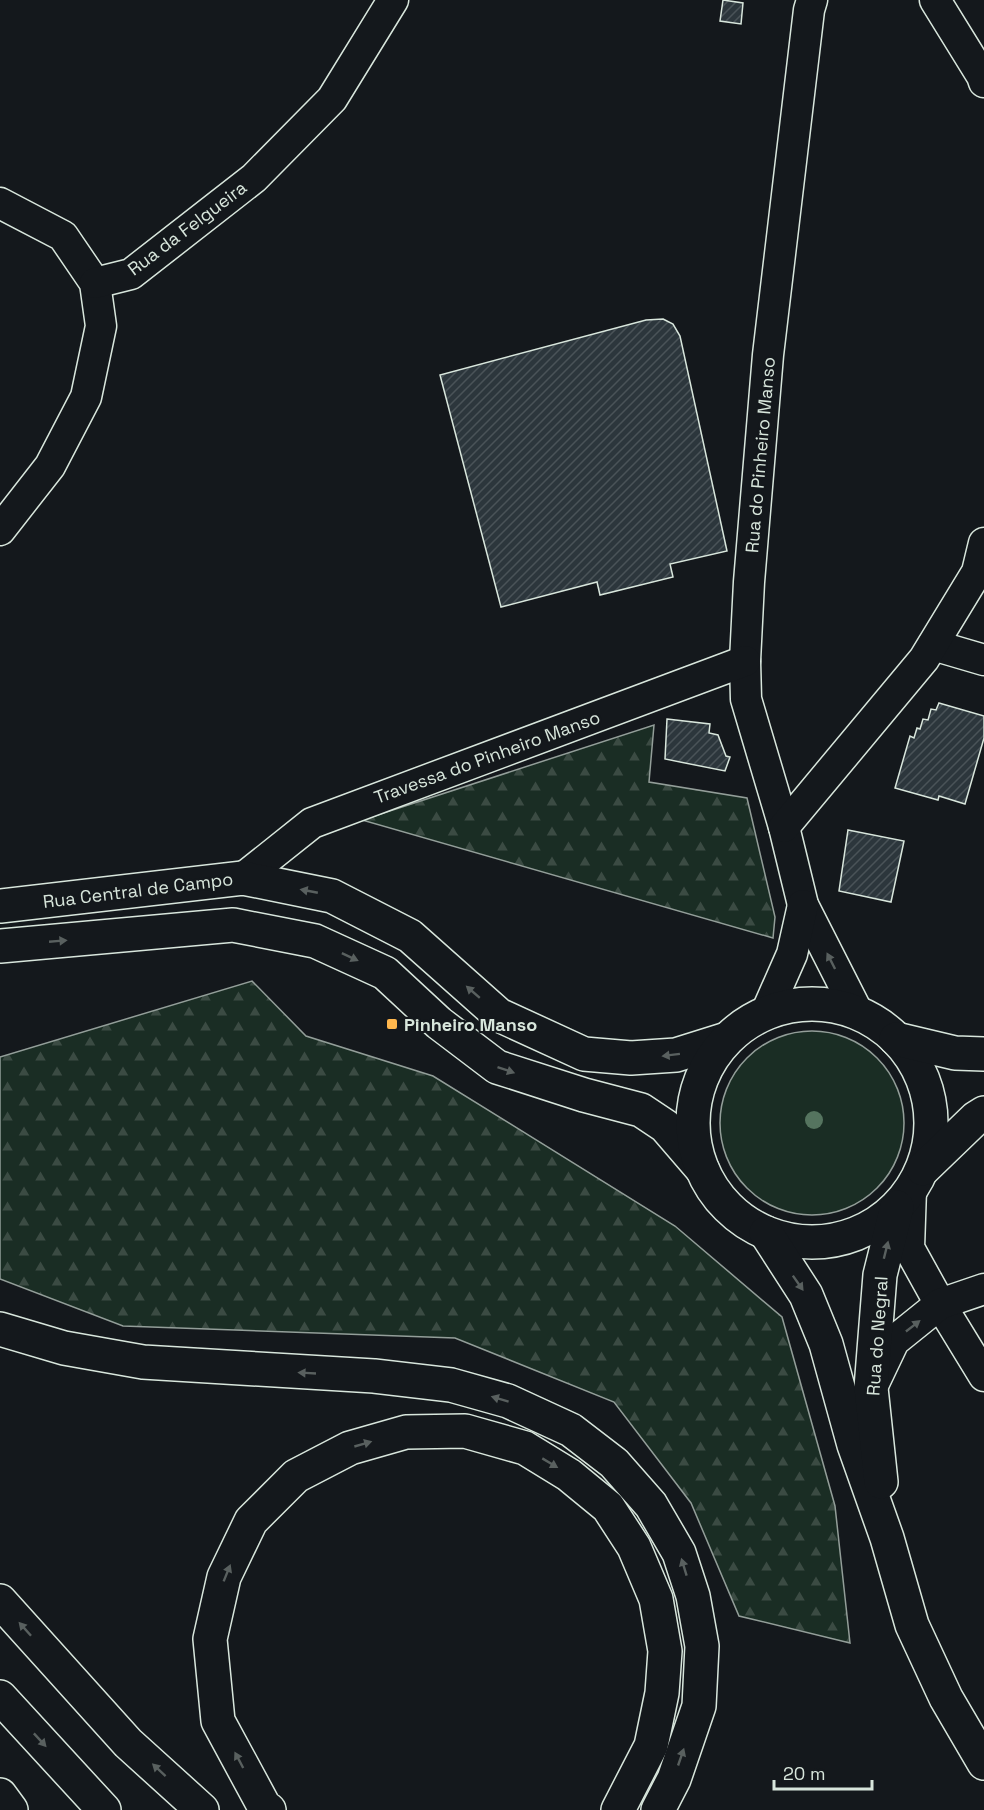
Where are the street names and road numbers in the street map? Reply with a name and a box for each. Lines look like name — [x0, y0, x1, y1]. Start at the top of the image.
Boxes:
street label: Rua da Felgueira — [123, 176, 251, 280]
street label: Rua do Pinheiro Manso — [740, 356, 780, 554]
street label: Travessa do Pinheiro Manso — [371, 705, 603, 809]
street label: Rua Central de Campo — [42, 867, 234, 913]
street label: Rua do Negral — [861, 1275, 893, 1397]

